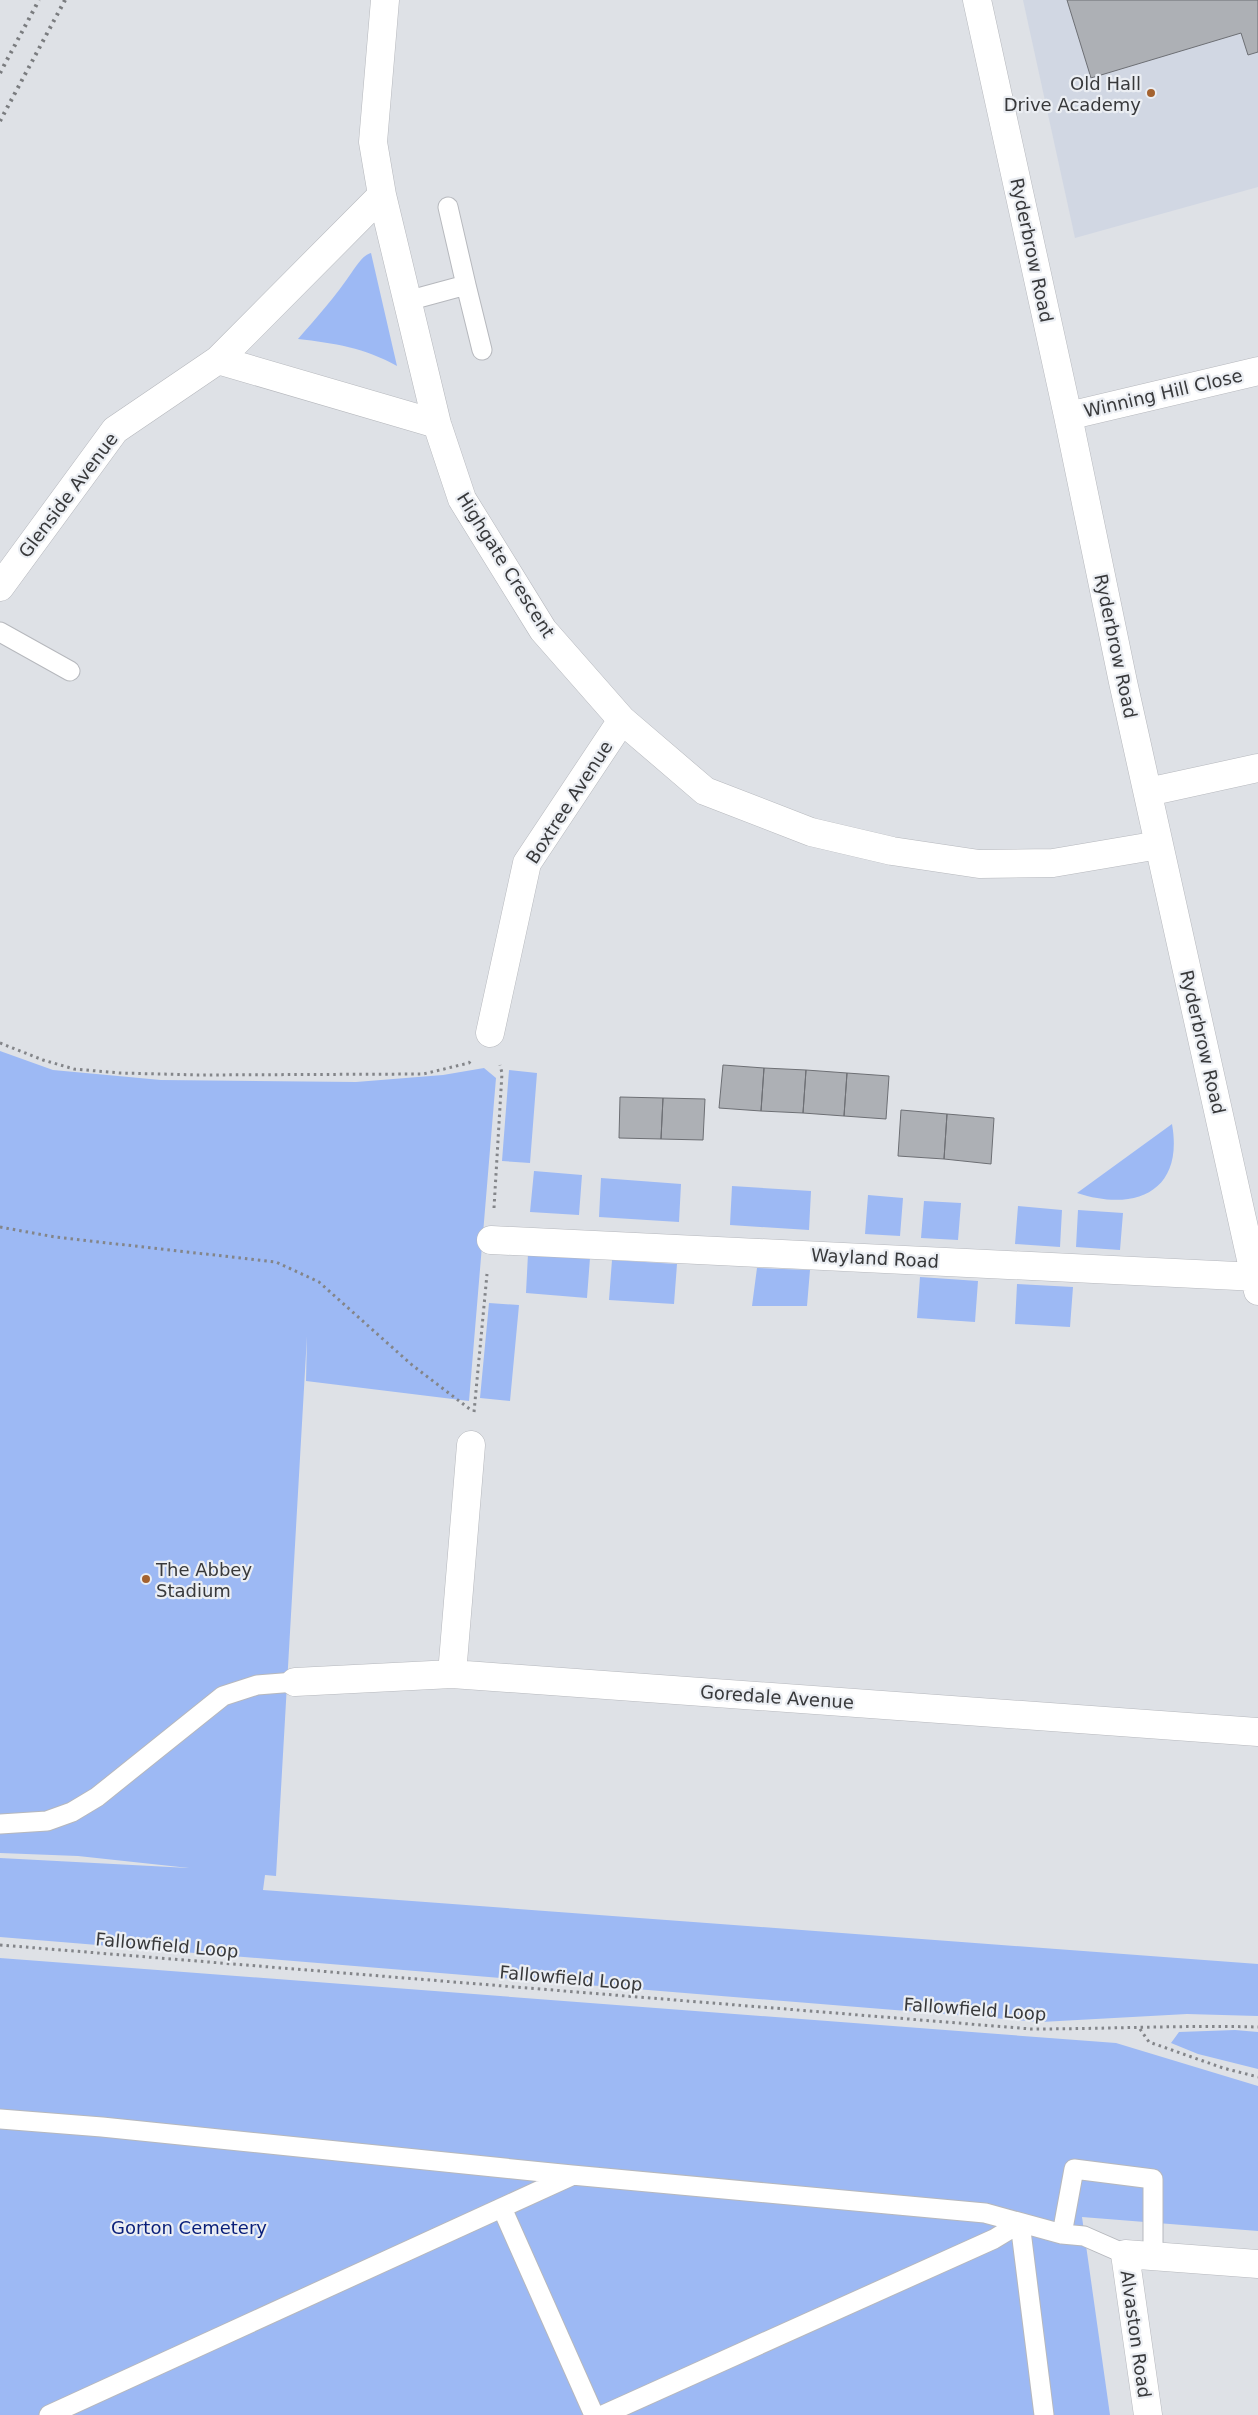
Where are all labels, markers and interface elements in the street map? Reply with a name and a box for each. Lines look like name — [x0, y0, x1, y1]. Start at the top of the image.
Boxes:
place label: Old Hall Drive Academy — [1004, 73, 1141, 115]
marker: Old Hall Drive Academy — [1145, 87, 1157, 99]
street label: Ryderbrow Road — [1006, 176, 1058, 324]
street label: Winning Hill Close — [1082, 365, 1244, 421]
street label: Glenside Avenue — [14, 428, 122, 562]
street label: Highgate Crescent — [453, 489, 559, 641]
street label: Ryderbrow Road — [1090, 572, 1142, 720]
street label: Boxtree Avenue — [521, 737, 617, 867]
street label: Ryderbrow Road — [1176, 968, 1230, 1116]
street label: Wayland Road — [810, 1244, 940, 1272]
place label: The Abbey Stadium — [155, 1559, 252, 1601]
marker: The Abbey Stadium — [140, 1573, 152, 1585]
street label: Goredale Avenue — [699, 1681, 855, 1713]
street label: Fallowfield Loop — [95, 1928, 239, 1962]
street label: Fallowfield Loop — [499, 1961, 643, 1995]
street label: Fallowfield Loop — [903, 1994, 1047, 2024]
park label: Gorton Cemetery — [111, 2217, 267, 2238]
street label: Alvaston Road — [1117, 2269, 1155, 2399]

